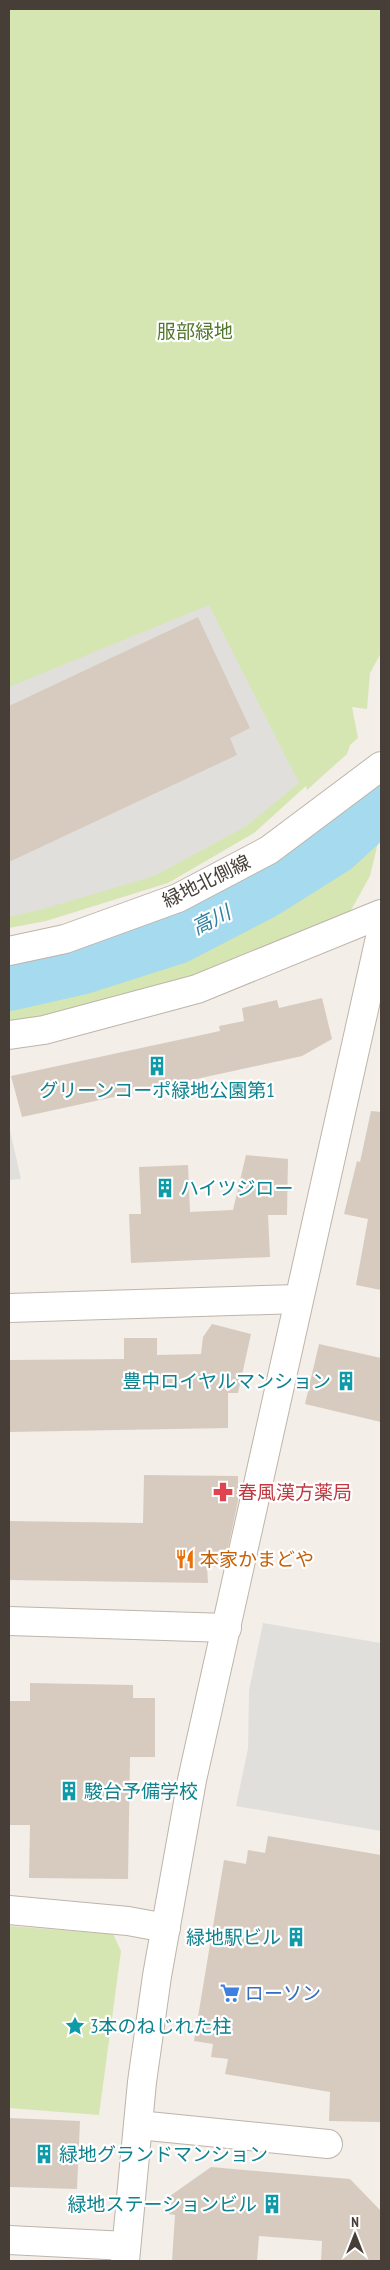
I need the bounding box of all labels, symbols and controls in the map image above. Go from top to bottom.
park label: 服部緑地 [157,319,233,343]
street label: 緑地北側線 [158,849,254,913]
water label: 高川 [187,898,237,941]
building icon: グリーンコーポ緑地公園第1 [146,1055,168,1077]
place label: グリーンコーポ緑地公園第1 [39,1078,275,1102]
place label: ハイツジロー [180,1176,294,1200]
building icon: ハイツジロー [154,1177,176,1199]
place label: 豊中ロイヤルマンション [123,1369,331,1393]
building icon: 豊中ロイヤルマンション [335,1370,357,1392]
place label: 春風漢方薬局 [238,1480,352,1504]
pharmacy icon: 春風漢方薬局 [212,1481,234,1503]
place label: 本家かまどや [200,1547,314,1571]
restaurant icon: 本家かまどや [174,1548,196,1570]
place label: 駿台予備学校 [84,1779,198,1803]
building icon: 駿台予備学校 [58,1780,80,1802]
place label: 緑地駅ビル [186,1925,281,1949]
building icon: 緑地駅ビル [285,1926,307,1948]
place label: ローソン [245,1981,321,2005]
supermarket icon: ローソン [219,1982,241,2004]
place label: 3本のねじれた柱 [90,2014,232,2038]
place icon: 3本のねじれた柱 [64,2015,86,2037]
place label: 緑地グランドマンション [59,2142,268,2166]
building icon: 緑地グランドマンション [33,2143,55,2165]
place label: 緑地ステーションビル [67,2192,257,2216]
building icon: 緑地ステーションビル [261,2193,283,2215]
north arrow [330,2210,380,2260]
text: N [351,2213,359,2231]

